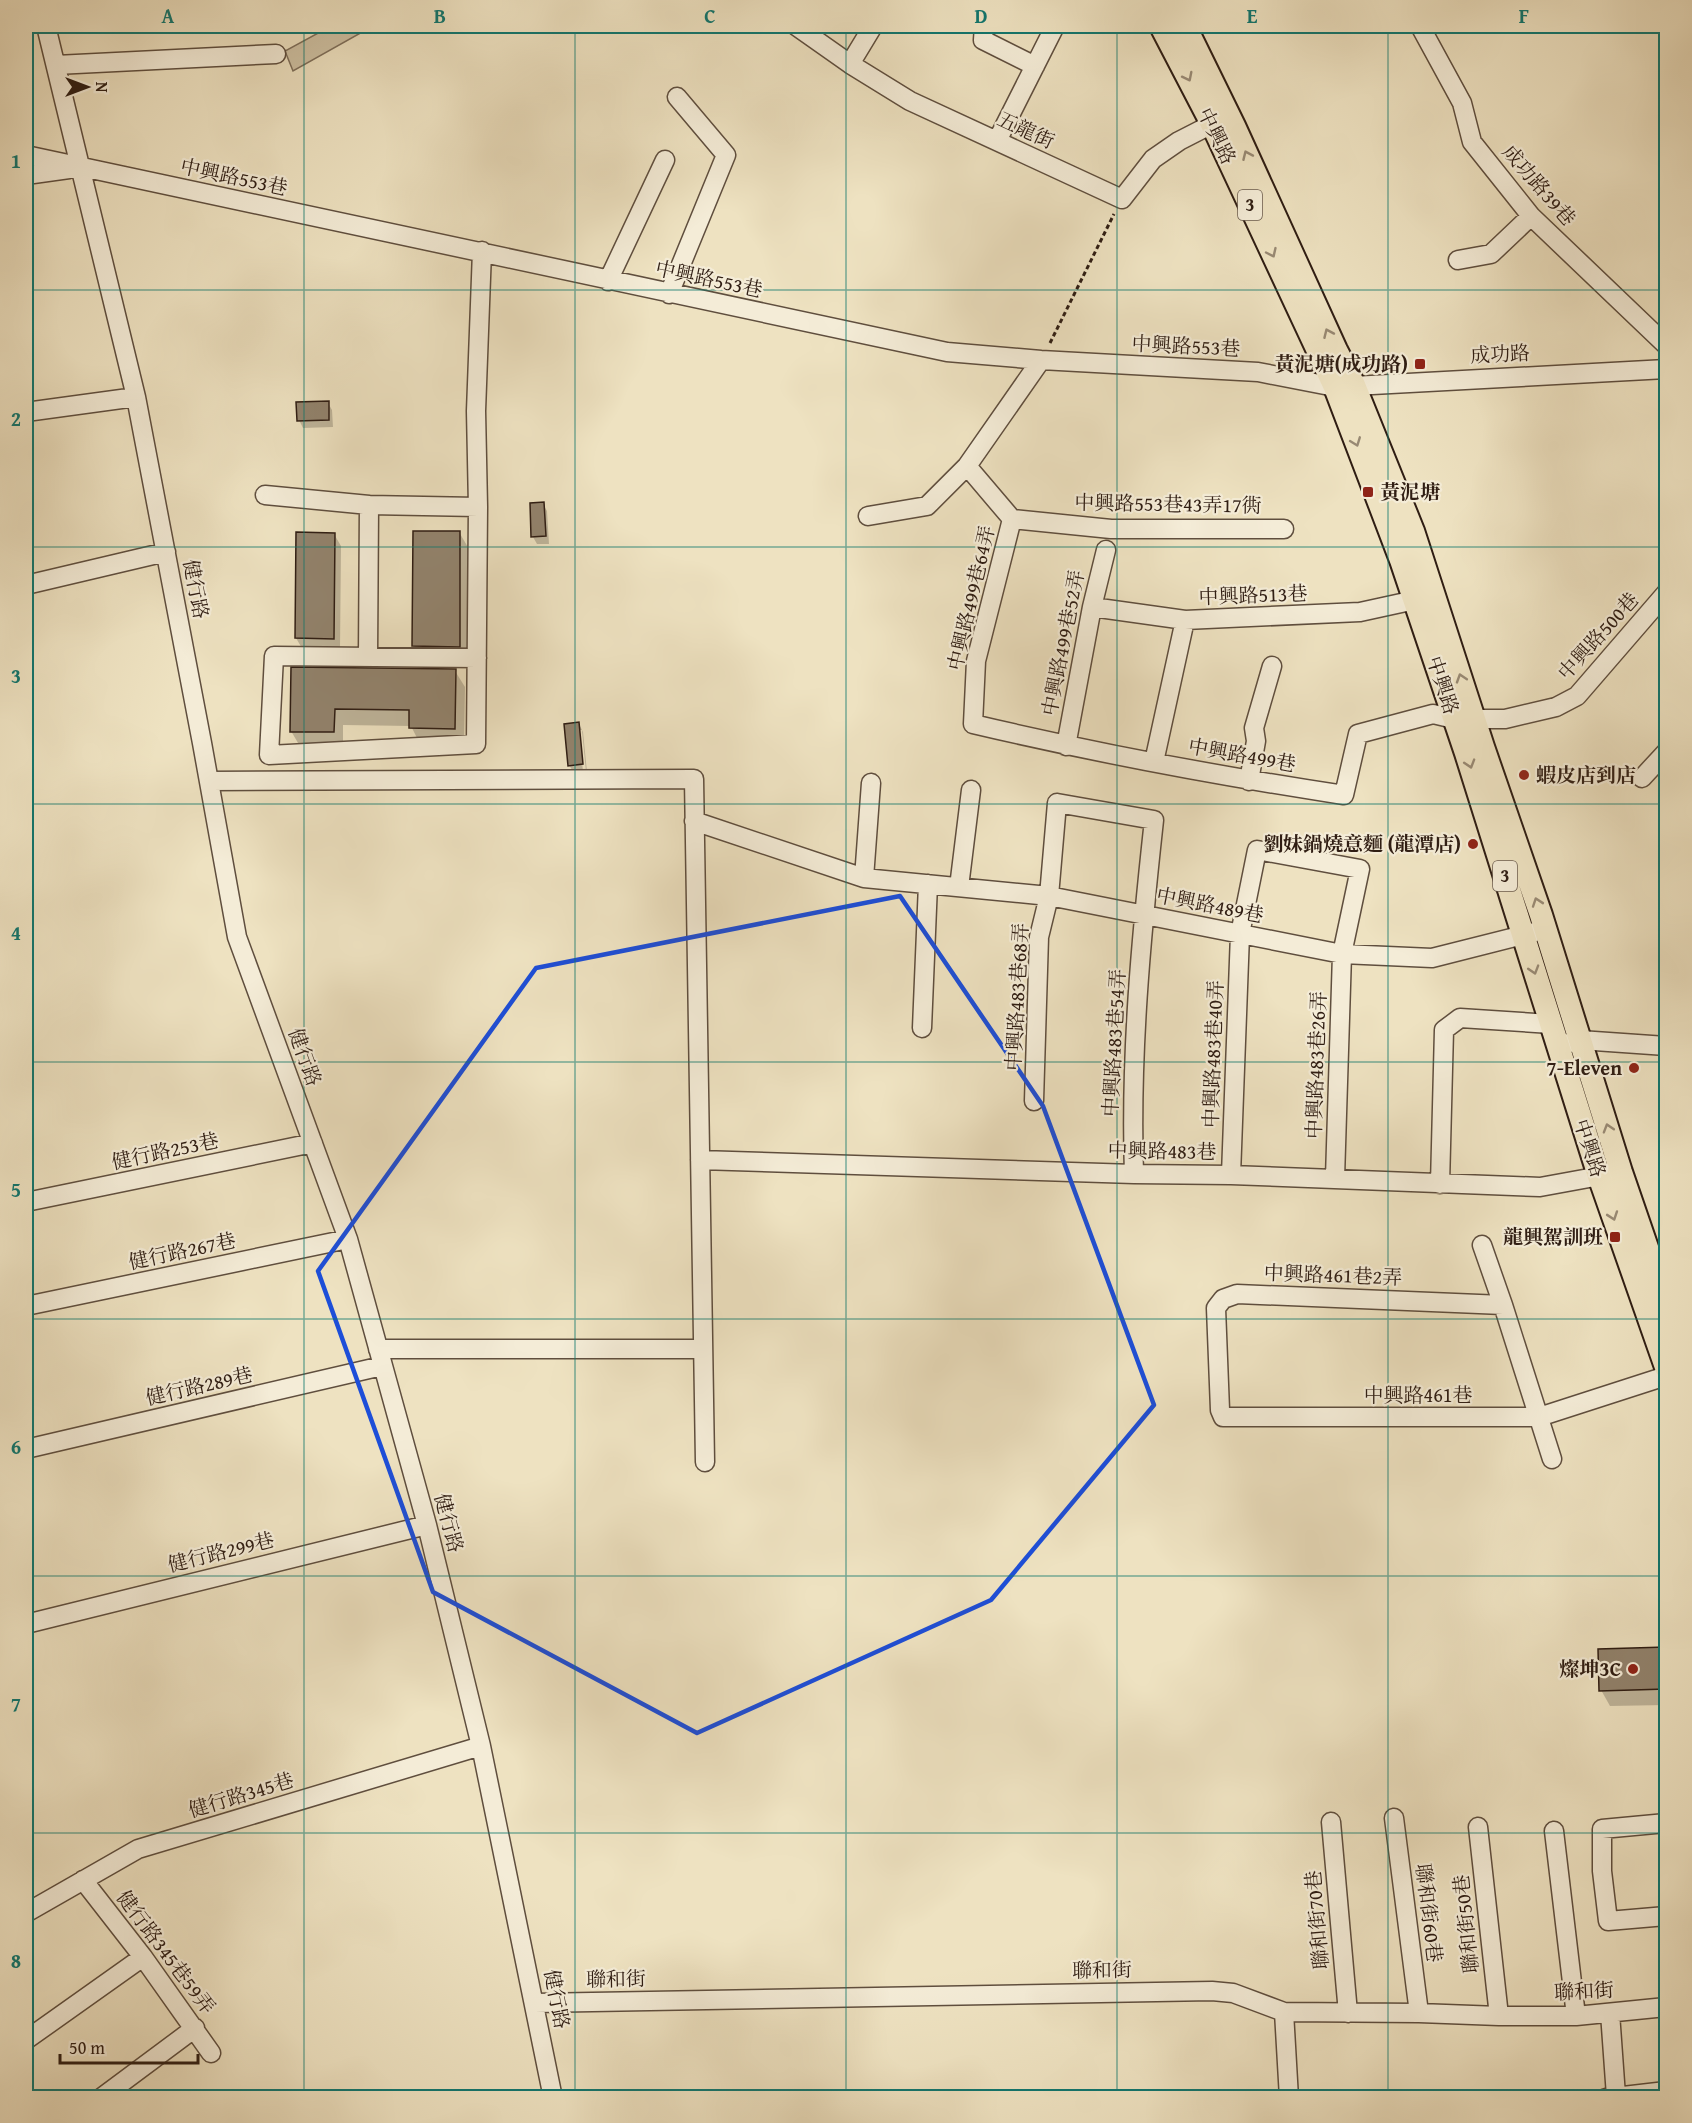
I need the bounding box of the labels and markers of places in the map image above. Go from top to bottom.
place label: 黃泥塘(成功路) [1275,349,1408,378]
marker: 黃泥塘(成功路) [1413,357,1427,371]
place label: 黃泥塘 [1380,477,1440,506]
marker: 黃泥塘 [1361,485,1375,499]
place label: 蝦皮店到店 [1536,760,1636,789]
marker: 蝦皮店到店 [1517,768,1531,782]
place label: 劉妹鍋燒意麵 (龍潭店) [1263,829,1461,858]
marker: 劉妹鍋燒意麵 (龍潭店) [1466,837,1480,851]
place label: 7-Eleven [1546,1053,1622,1082]
marker: 7-Eleven [1627,1061,1641,1075]
place label: 龍興駕訓班 [1503,1222,1603,1251]
marker: 龍興駕訓班 [1608,1230,1622,1244]
place label: 燦坤3C [1559,1654,1621,1683]
marker: 燦坤3C [1626,1662,1640,1676]

